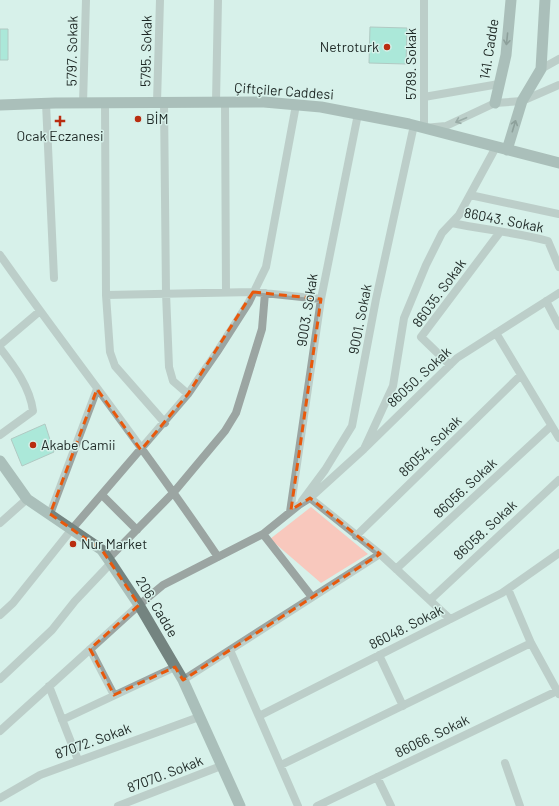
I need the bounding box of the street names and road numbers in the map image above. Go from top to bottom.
street label: 5795. Sokak [136,15,155,87]
street label: 5797. Sokak [62,16,81,86]
street label: 141. Cadde [475,17,502,80]
street label: 5789. Sokak [402,28,419,100]
street label: Çiftçiler Caddesi [234,79,334,102]
street label: 86043. Sokak [463,203,545,236]
street label: 86035. Sokak [408,255,469,330]
street label: 9003. Sokak [292,272,321,348]
street label: 9001. Sokak [344,282,375,355]
street label: 86050. Sokak [383,343,454,410]
street label: 86054. Sokak [395,411,465,480]
street label: 86056. Sokak [429,454,500,521]
street label: 86058. Sokak [449,496,520,563]
street label: 206. Cadde [133,573,182,640]
street label: 86048. Sokak [366,601,446,653]
street label: 86066. Sokak [392,710,472,761]
street label: 87072. Sokak [53,719,133,762]
street label: 87070. Sokak [124,751,205,796]

